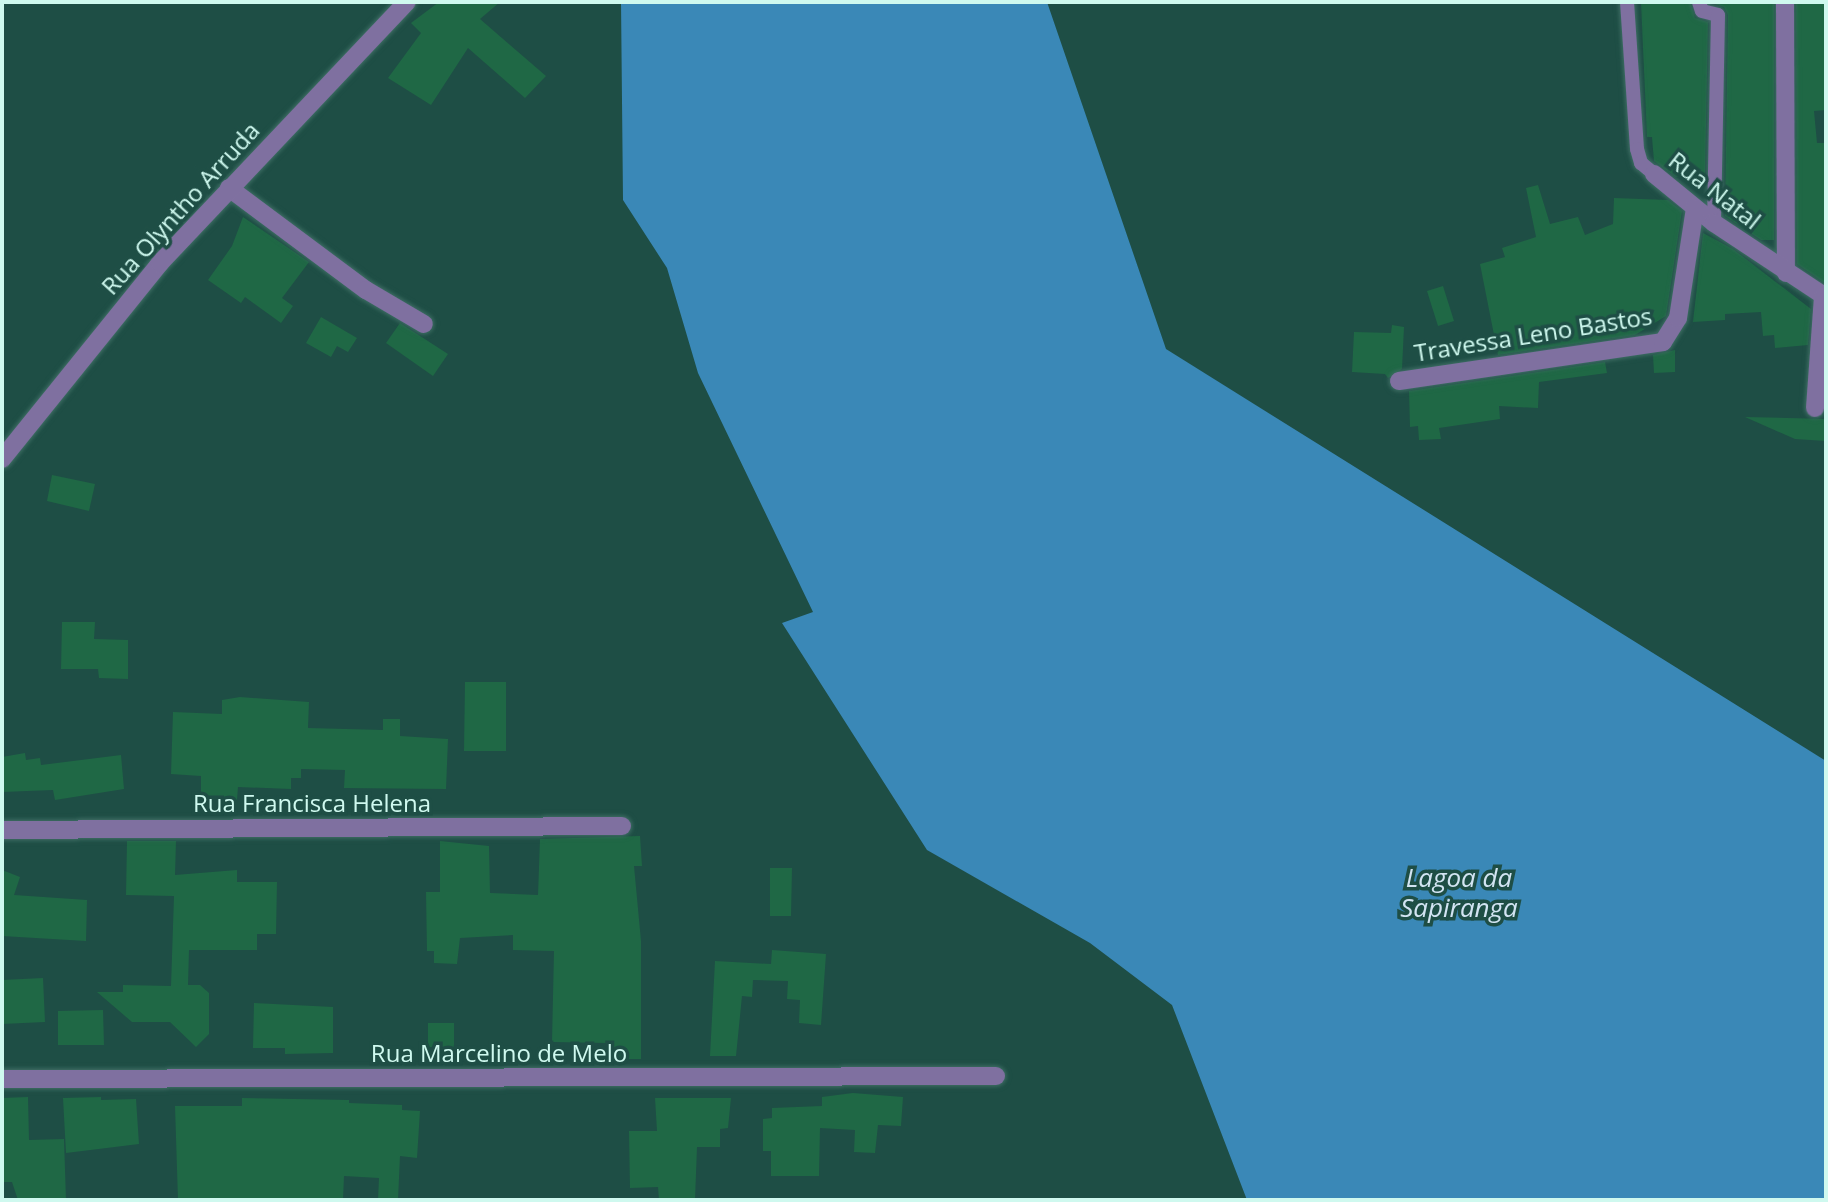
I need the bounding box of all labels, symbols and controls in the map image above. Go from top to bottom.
street label: Rua Olyntho Arruda [95,116,265,300]
street label: Rua Natal [1663,145,1767,235]
street label: Travessa Leno Bastos [1412,301,1654,367]
street label: Rua Francisca Helena [193,789,431,817]
water label: Lagoa da Sapiranga [1400,862,1518,924]
street label: Rua Marcelino de Melo [371,1039,627,1067]

